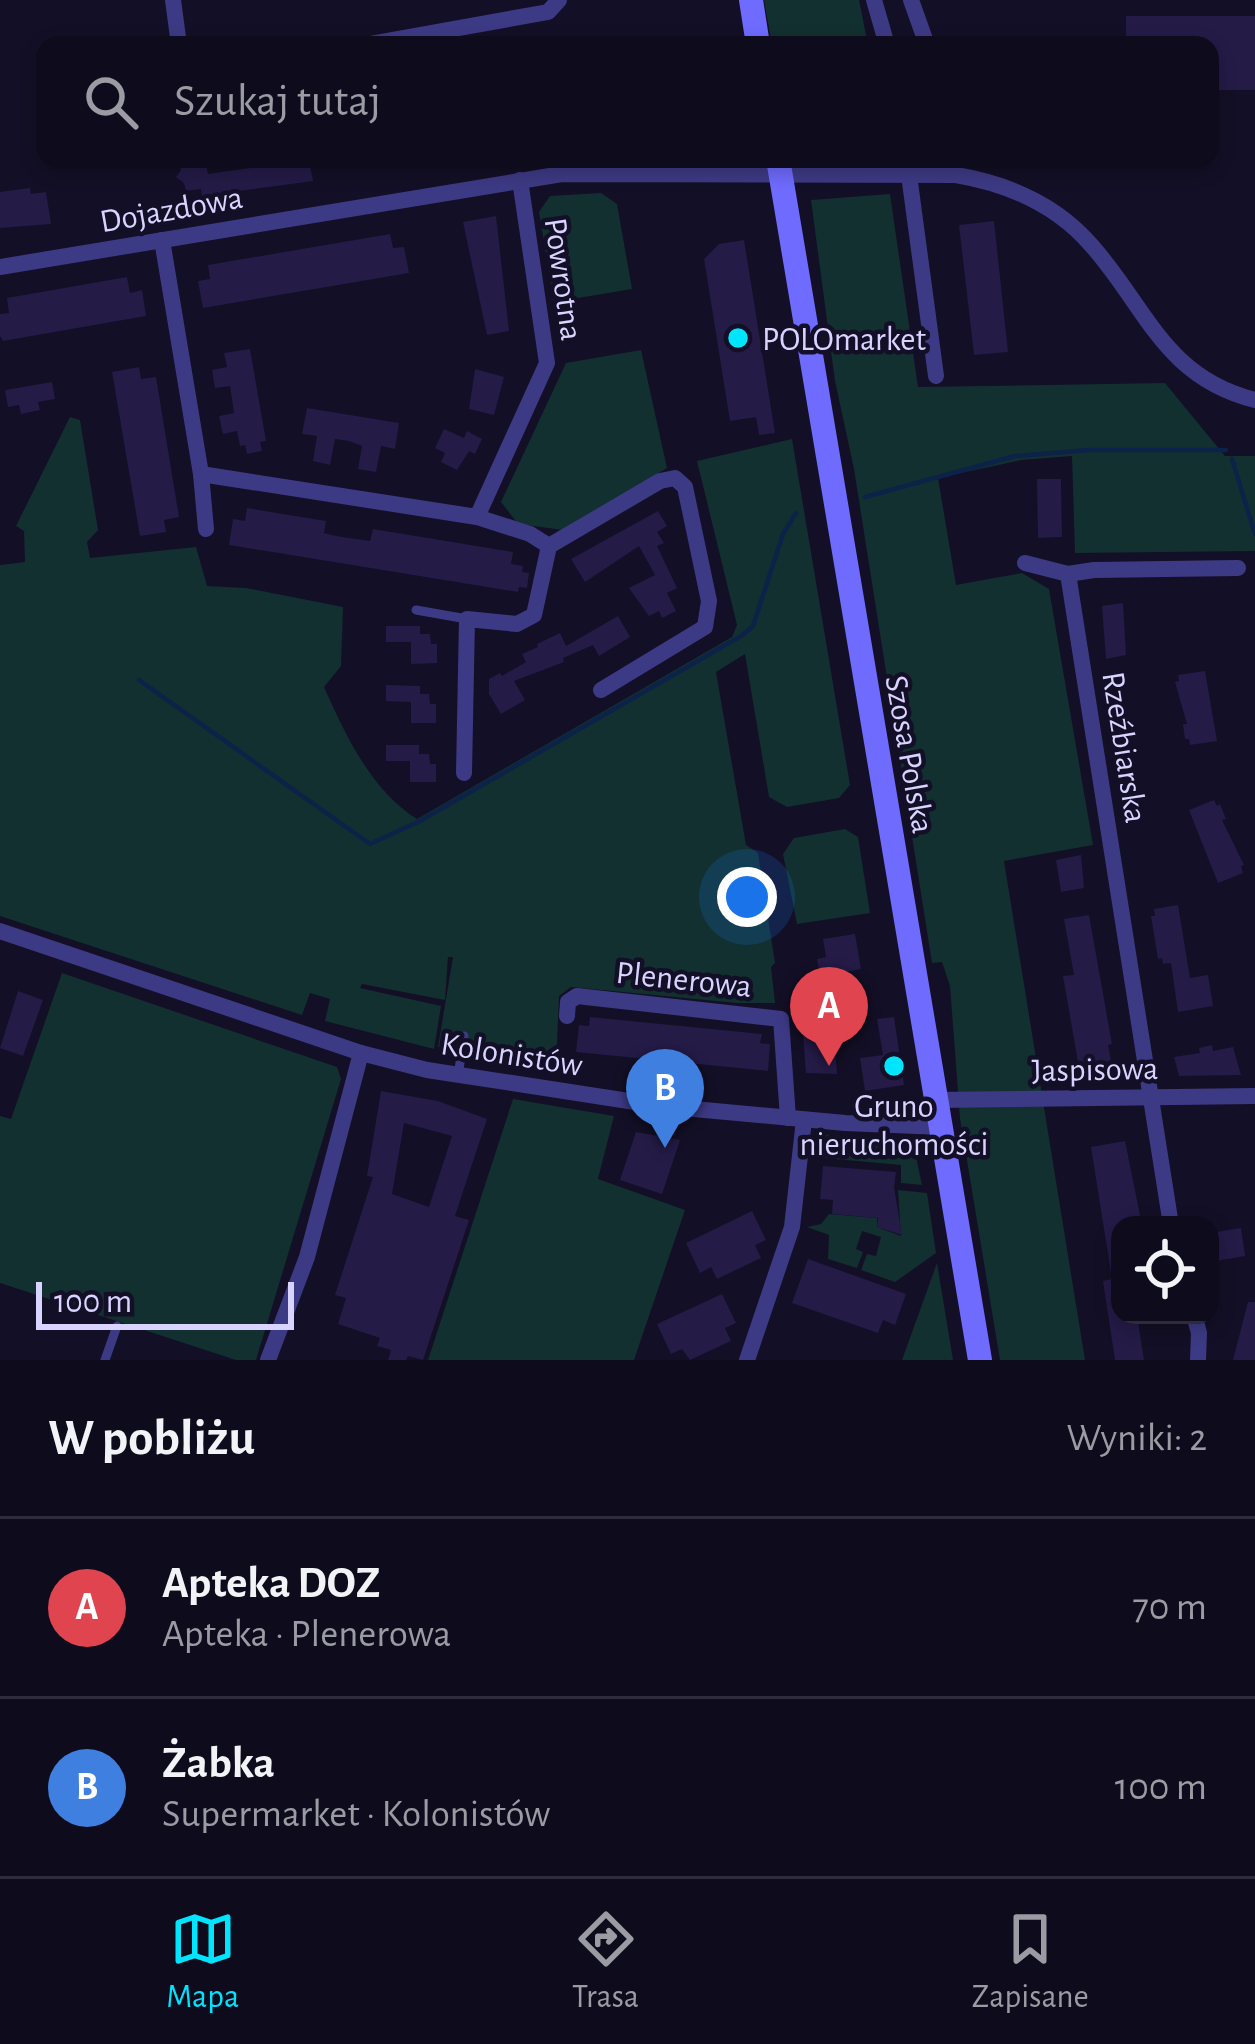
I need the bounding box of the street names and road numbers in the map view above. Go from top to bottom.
street label: Dojazdowa [97,182,245,239]
street label: Powrotna [538,216,587,343]
street label: Rzeźbiarska [1095,669,1152,825]
street label: Szosa Polska [878,673,939,836]
street label: Plenerowa [614,957,753,1004]
street label: Kolonistów [439,1028,585,1083]
street label: Jaspisowa [1031,1053,1159,1088]

